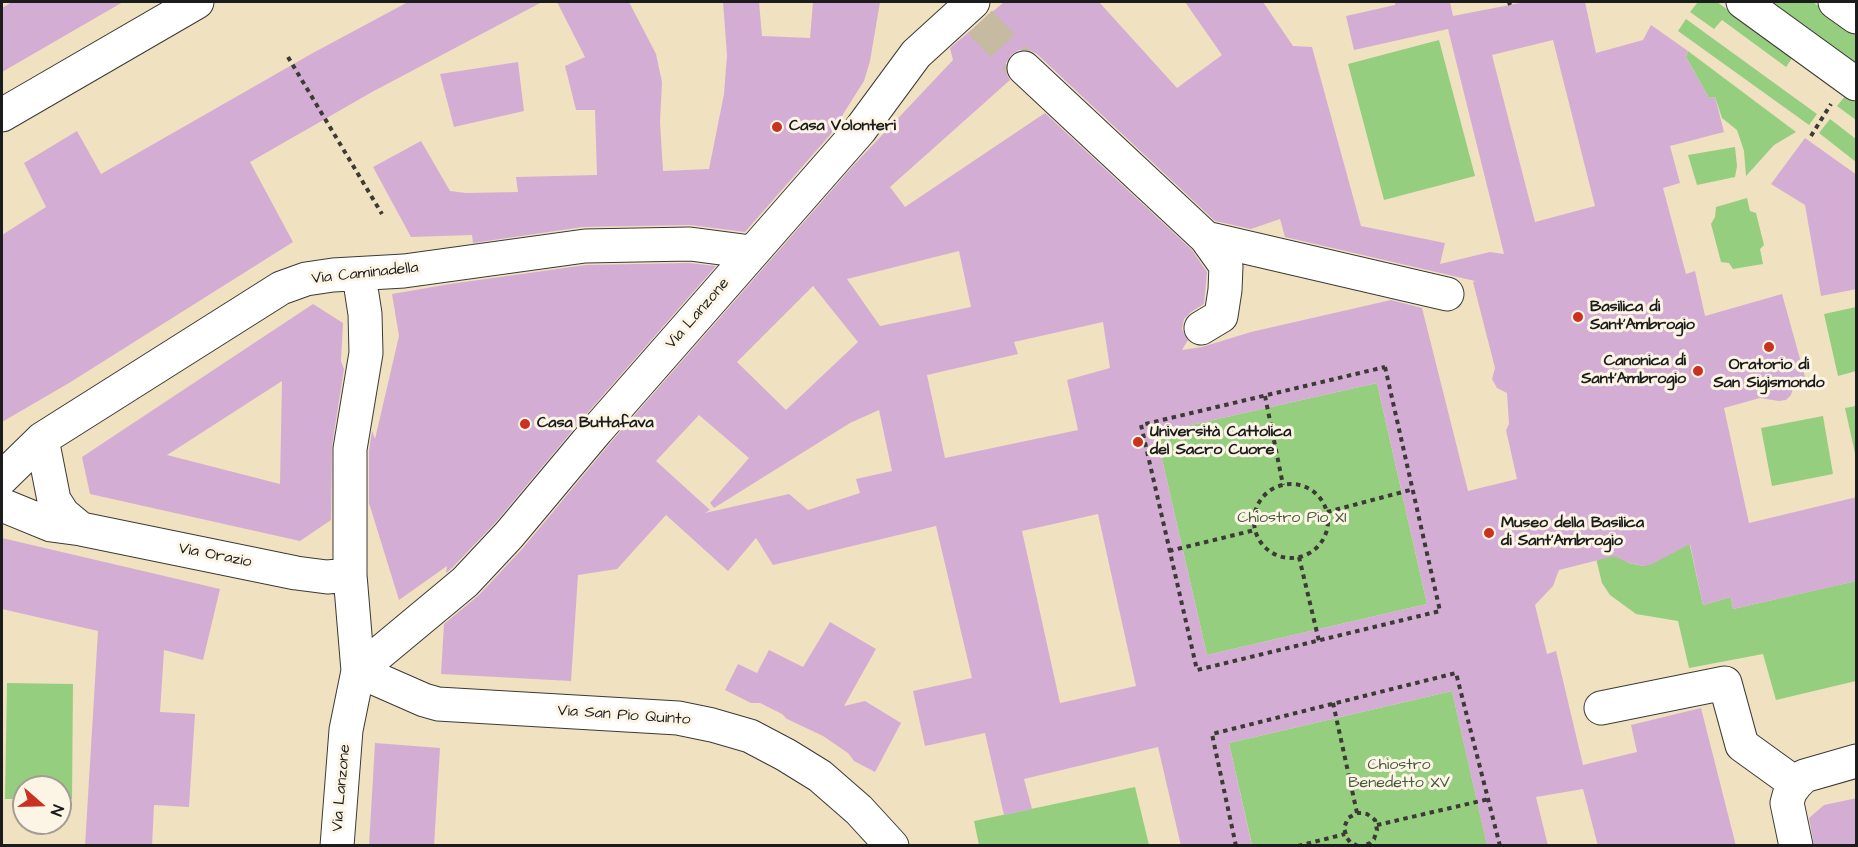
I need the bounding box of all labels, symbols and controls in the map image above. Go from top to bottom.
place label: Casa Volonteri [789,117,896,137]
marker: Casa Volonteri [770,120,784,134]
street label: Via Caminadella [311,259,419,289]
street label: Via Lanzone [662,275,734,353]
place label: Basilica di Sant'Ambrogio [1590,298,1695,336]
marker: Basilica di Sant'Ambrogio [1571,310,1585,324]
marker: Oratorio di San Sigismondo [1762,340,1776,354]
place label: Canonica di Sant'Ambrogio [1581,352,1686,390]
place label: Oratorio di San Sigismondo [1714,356,1824,394]
marker: Canonica di Sant'Ambrogio [1691,364,1705,378]
place label: Casa Buttafava [537,414,654,434]
marker: Casa Buttafava [518,417,532,431]
place label: Università Cattolica del Sacro Cuore [1150,423,1291,461]
marker: Università Cattolica del Sacro Cuore [1131,435,1145,449]
park label: Chiostro Pio XI [1237,509,1347,529]
place label: Museo della Basilica di Sant'Ambrogio [1501,514,1644,552]
marker: Museo della Basilica di Sant'Ambrogio [1482,526,1496,540]
street label: Via Orazio [177,540,253,572]
street label: Via San Pio Quinto [557,702,691,730]
street label: Via Lanzone [329,743,355,833]
park label: Chiostro Benedetto XV [1348,756,1450,794]
north arrow [12,775,72,835]
text: N [45,802,69,819]

